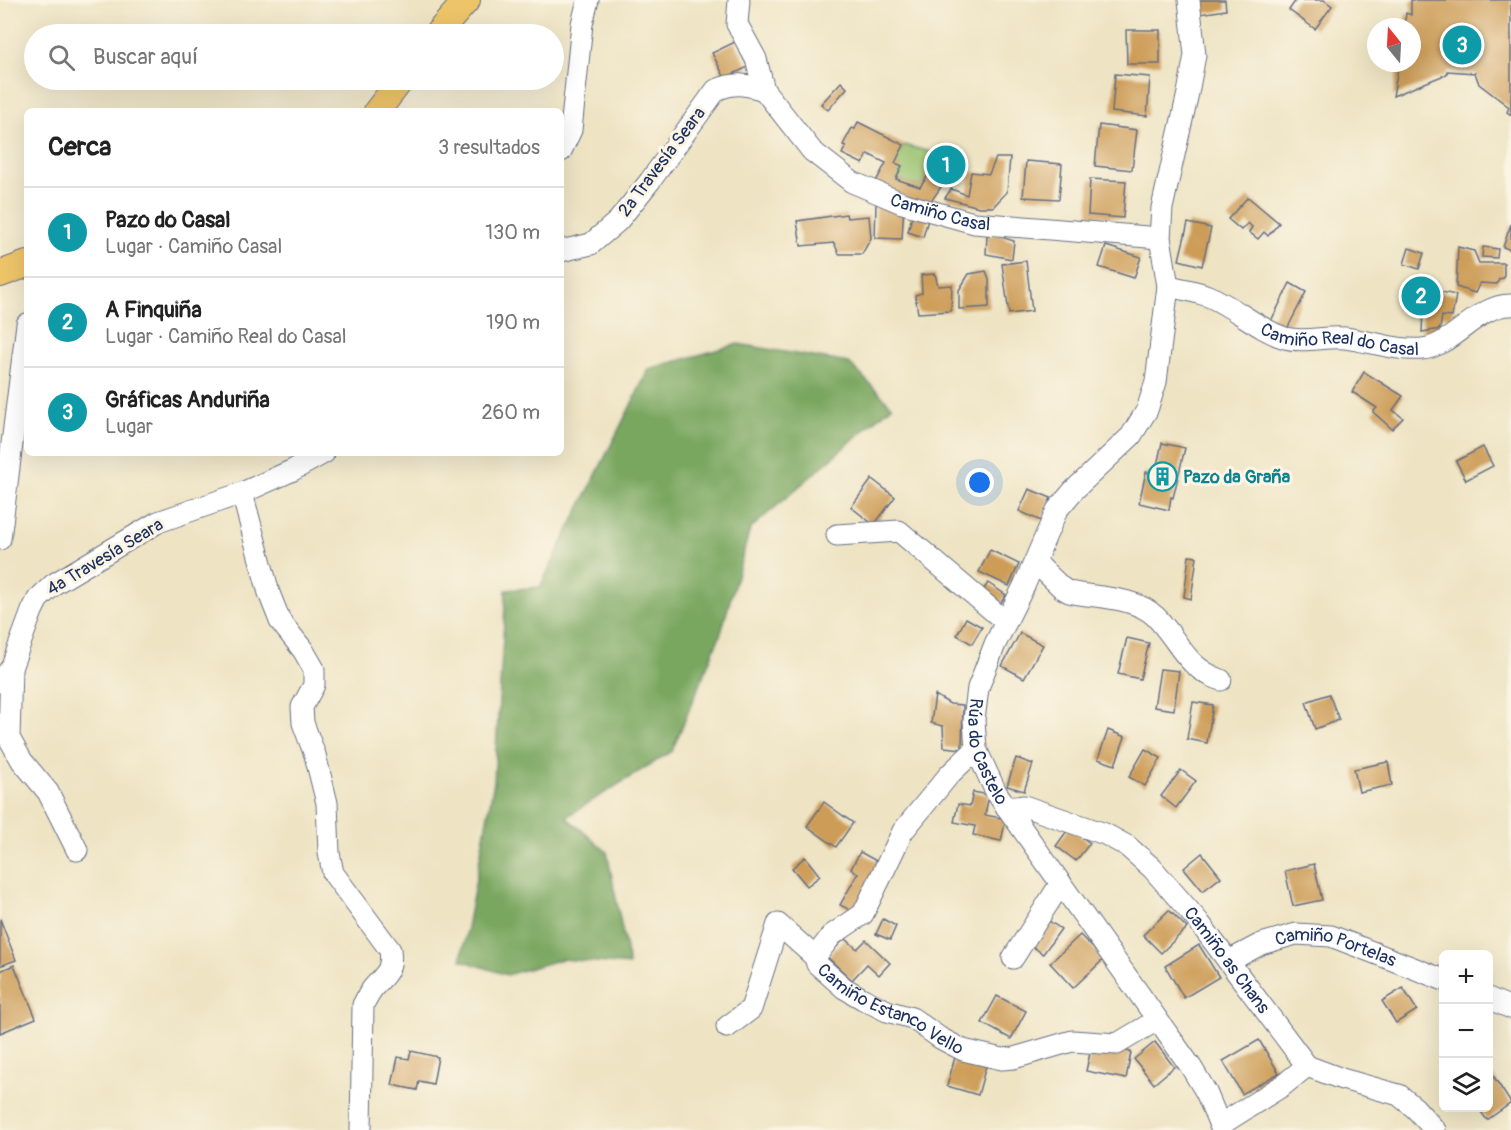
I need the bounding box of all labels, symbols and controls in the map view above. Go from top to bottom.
north arrow [1367,18,1421,72]
pin: 3 [1442,22,1482,68]
search box [24,24,564,90]
icon: search [45,41,78,74]
text: Buscar aquí [93,43,198,71]
street label: 2ª Travesía Seara [613,103,711,221]
text: Cerca [48,131,111,163]
text: 3 resultados [438,135,540,160]
pin: 1 [926,142,966,188]
street label: Camiño Casal [887,188,991,236]
text: Pazo do Casal [105,206,231,234]
text: 1 [64,220,71,245]
text: 130 m [485,220,540,245]
text: Lugar · Camiño Casal [105,234,282,259]
pin: 2 [1402,274,1440,318]
text: A Finquiña [105,296,202,324]
text: 2 [62,310,73,335]
text: 190 m [486,310,540,335]
street label: Camiño Real do Casal [1256,317,1419,361]
text: Lugar · Camiño Real do Casal [105,324,347,349]
text: Gráficas Anduriña [105,386,270,414]
text: 3 [62,400,73,425]
text: 260 m [481,400,540,425]
text: Lugar [105,414,153,439]
building icon: Pazo da Graña [1146,461,1178,493]
place label: Pazo da Graña [1183,466,1291,489]
your location [965,468,994,497]
street label: 4ª Travesía Seara [43,513,167,601]
street label: Rúa do Castelo [962,697,1013,810]
street label: Camiño as Chans [1179,902,1275,1018]
street label: Camiño Portelas [1272,922,1400,972]
map controls [1439,950,1493,1112]
button: + [1439,950,1493,1004]
street label: Camiño Estanco Vello [813,958,968,1060]
button: − [1439,1004,1493,1058]
button: layers [1439,1058,1493,1112]

